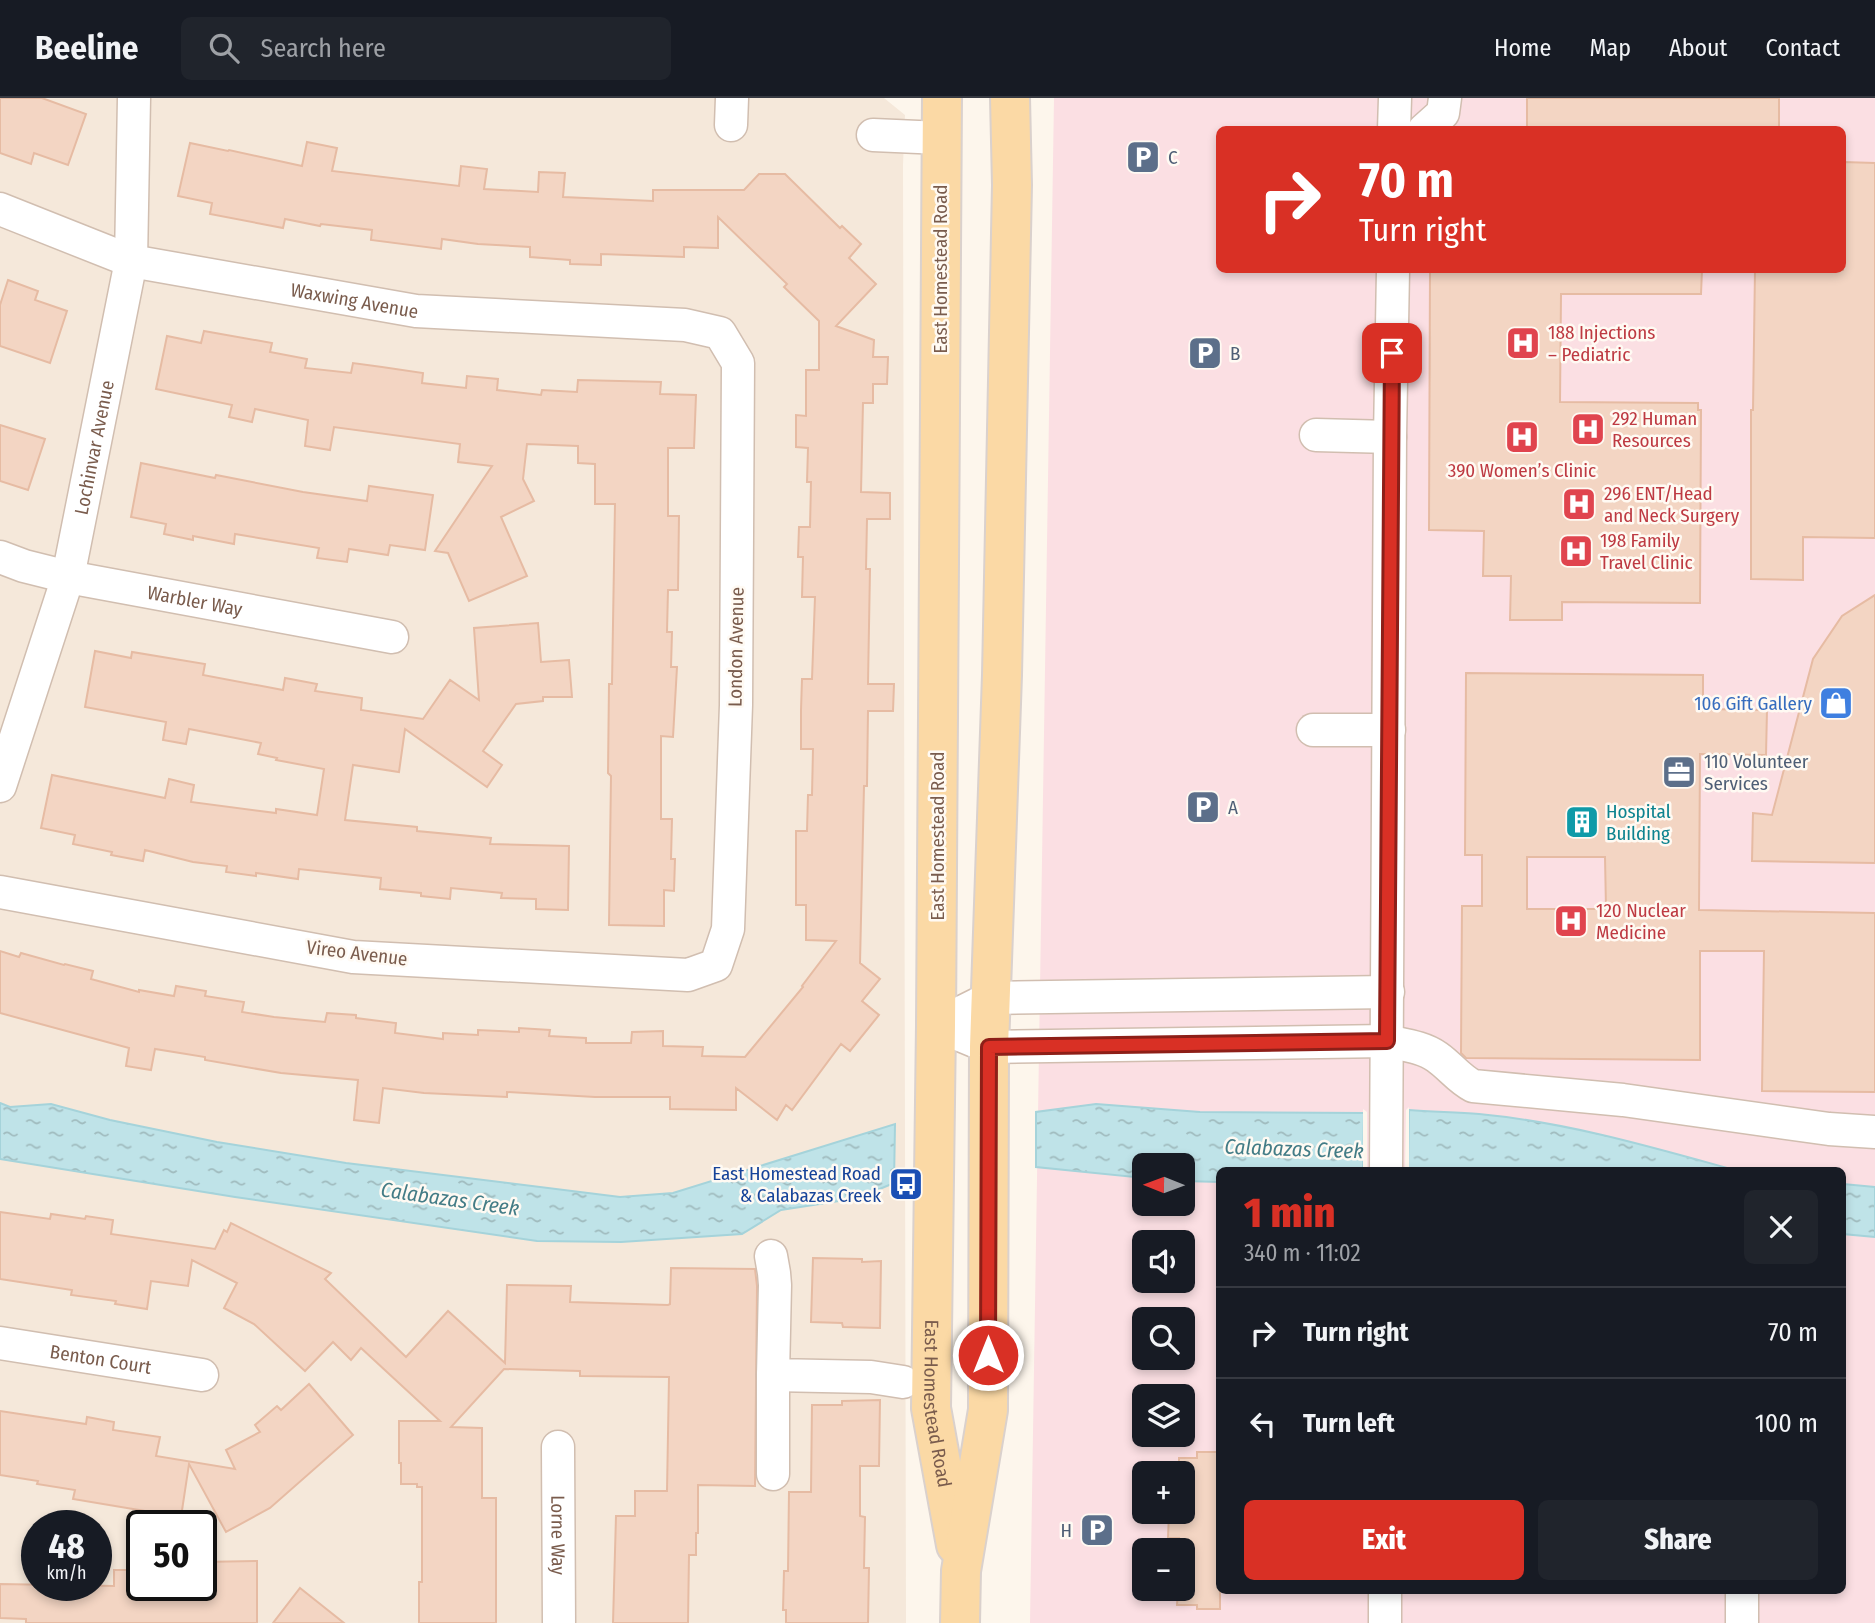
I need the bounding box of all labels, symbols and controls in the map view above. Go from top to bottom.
search box [181,17,671,80]
text: Beeline [35,28,139,68]
icon: search [205,29,243,67]
text: Search here [261,33,386,64]
text: Home [1494,34,1551,62]
text: Map [1589,34,1631,62]
text: About [1669,34,1727,62]
text: Contact [1765,34,1840,62]
parking icon: C [1124,138,1162,176]
place label: C [1168,146,1178,169]
text: 70 m [1359,151,1454,210]
icon: right [1244,154,1335,245]
street label: East Homestead Road [929,185,952,353]
text: Turn right [1359,211,1486,249]
street label: Waxwing Avenue [289,278,420,323]
place label: 188 Injections – Pediatric [1548,321,1655,366]
pin [1362,323,1422,383]
hospital icon: 188 Injections – Pediatric [1504,324,1542,362]
parking icon: B [1186,334,1224,372]
icon: arrive [1373,334,1411,372]
place label: B [1230,342,1240,365]
street label: Lochinvar Avenue [69,378,118,517]
place label: 292 Human Resources [1612,407,1697,452]
hospital icon: 292 Human Resources [1569,410,1607,448]
hospital icon: 390 Women’s Clinic [1503,418,1541,456]
place label: 390 Women’s Clinic [1448,459,1596,482]
place label: 296 ENT/Head and Neck Surgery [1604,482,1740,527]
hospital icon: 296 ENT/Head and Neck Surgery [1560,485,1598,523]
place label: 198 Family Travel Clinic [1600,529,1693,574]
hospital icon: 198 Family Travel Clinic [1557,532,1595,570]
street label: Warbler Way [145,580,245,621]
street label: London Avenue [723,587,749,707]
shop icon: 106 Gift Gallery [1817,684,1855,722]
place label: 106 Gift Gallery [1694,692,1813,715]
place label: 110 Volunteer Services [1704,750,1809,795]
street label: East Homestead Road [926,752,949,920]
office icon: 110 Volunteer Services [1660,753,1698,791]
parking icon: A [1184,788,1222,826]
place label: A [1228,796,1238,819]
place label: Hospital Building [1606,800,1671,845]
building icon: Hospital Building [1563,803,1601,841]
place label: 120 Nuclear Medicine [1596,899,1686,944]
hospital icon: 120 Nuclear Medicine [1552,902,1590,940]
street label: Vireo Avenue [305,935,409,971]
water label: Calabazas Creek [1224,1134,1364,1164]
north arrow [1132,1153,1195,1216]
map controls [1132,1153,1195,1601]
place label: East Homestead Road & Calabazas Creek [712,1162,881,1207]
bus stop icon: East Homestead Road & Calabazas Creek [887,1165,925,1203]
water label: Calabazas Creek [379,1176,521,1222]
text: 1 min [1244,1188,1335,1238]
button: close [1744,1190,1818,1264]
button: sound [1132,1230,1195,1293]
text: 340 m · 11:02 [1244,1239,1361,1267]
button: search [1132,1307,1195,1370]
icon: right [1244,1314,1282,1352]
text: Turn right [1303,1317,1409,1348]
text: 70 m [1768,1317,1818,1348]
position arrow [951,1318,1025,1392]
street label: East Homestead Road [919,1319,957,1489]
street label: Benton Court [48,1340,154,1378]
button: layers [1132,1384,1195,1447]
icon: left [1244,1405,1282,1443]
text: Turn left [1303,1408,1395,1439]
text: 100 m [1755,1408,1818,1439]
button: + [1132,1461,1195,1524]
street label: Lorne Way [547,1495,570,1575]
button: Exit [1244,1500,1524,1580]
button: Share [1538,1500,1818,1580]
speed limit sign: 50 [126,1510,217,1601]
parking icon: H [1078,1511,1116,1549]
place label: H [1060,1519,1072,1542]
text: 48 [48,1525,85,1567]
button: − [1132,1538,1195,1601]
text: km/h [46,1562,87,1584]

